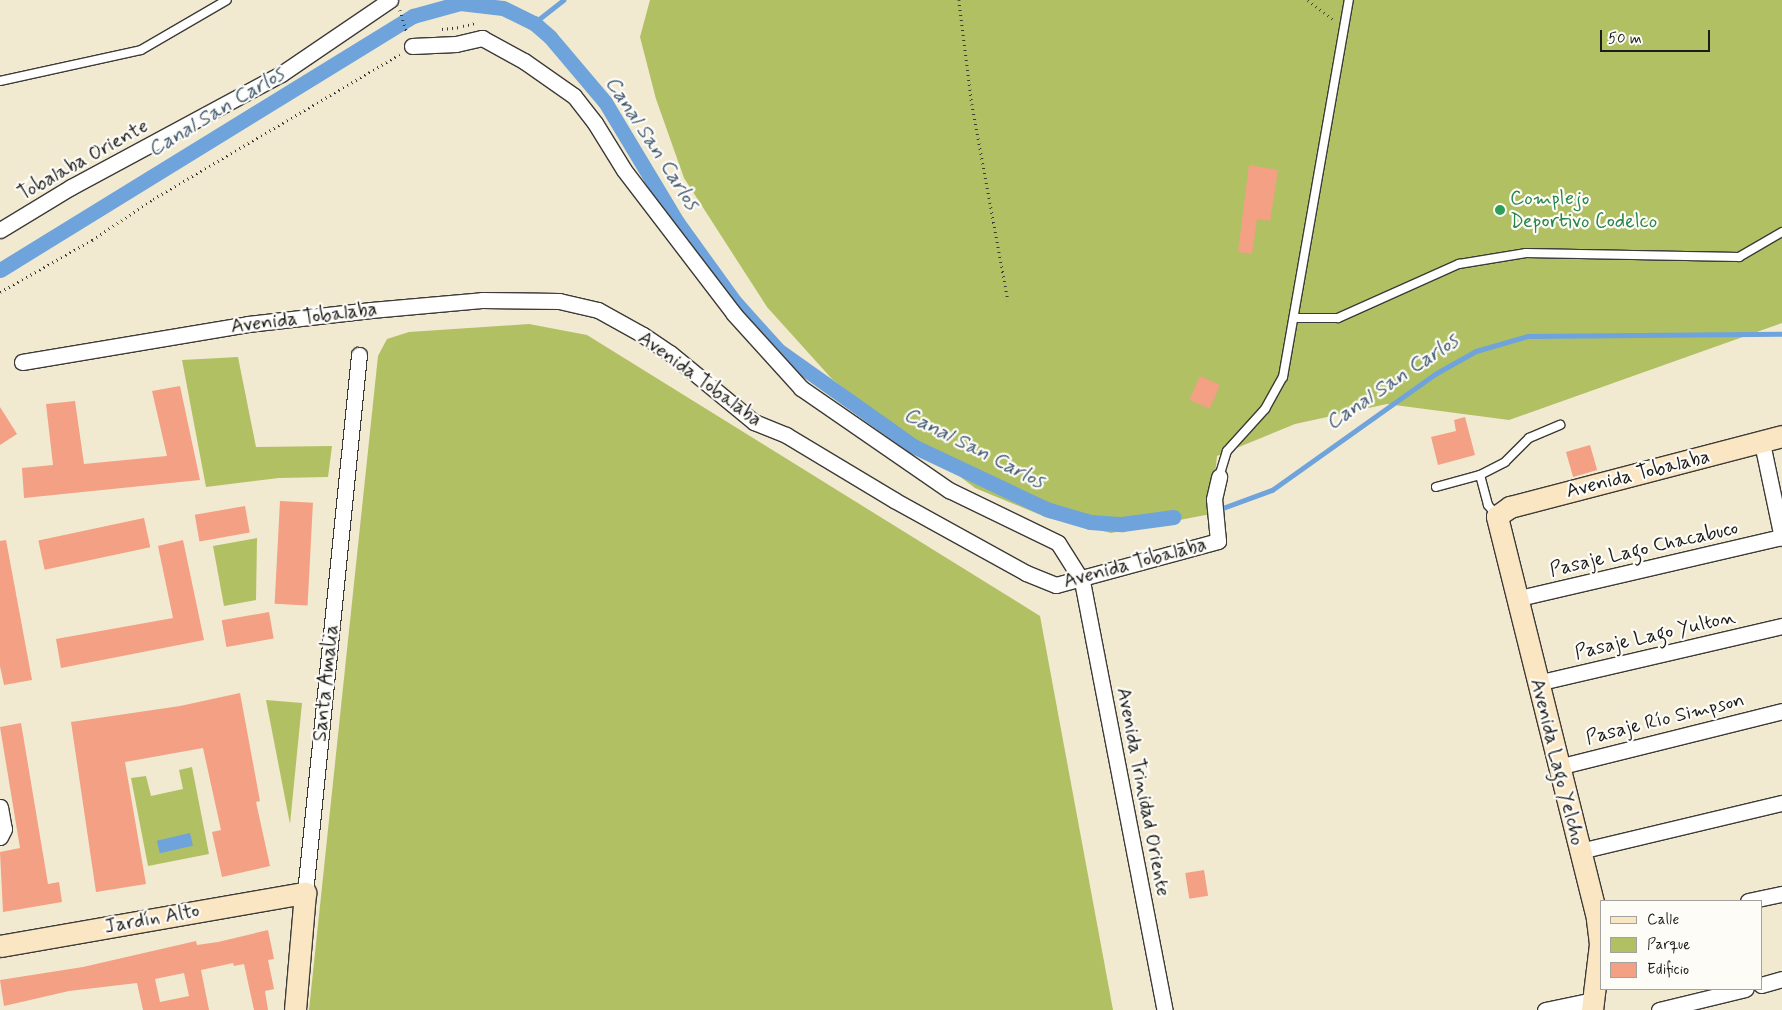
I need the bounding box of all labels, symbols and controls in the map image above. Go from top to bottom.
scale bar [1602,20,1712,52]
text: 50 m [1608,29,1642,49]
water label: Canal San Carlos [144,62,288,162]
water label: Canal San Carlos [600,72,704,214]
street label: Tobalaba Oriente [13,114,153,206]
place label: Complejo Deportivo Codelco [1510,186,1656,233]
marker: Complejo Deportivo Codelco [1494,204,1506,216]
street label: Avenida Tobalaba [229,297,379,339]
street label: Avenida Tobalaba [633,326,767,432]
water label: Canal San Carlos [1321,329,1463,435]
water label: Canal San Carlos [900,402,1048,494]
street label: Avenida Tobalaba [1563,444,1713,504]
street label: Pasaje Lago Chacabuco [1545,515,1743,583]
street label: Avenida Tobalaba [1060,532,1210,594]
street label: Pasaje Lago Yulton [1575,605,1735,665]
street label: Santa Amalia [308,623,344,743]
street label: Avenida Lago Yelcho [1524,675,1590,849]
street label: Avenida Trinidad Oriente [1111,683,1175,901]
street label: Pasaje Río Simpson [1583,688,1747,750]
street label: Jardín Alto [104,899,200,939]
legend [1600,900,1762,990]
text: Calle [1647,910,1679,930]
text: Parque [1647,935,1690,955]
text: Edificio [1647,960,1689,980]

